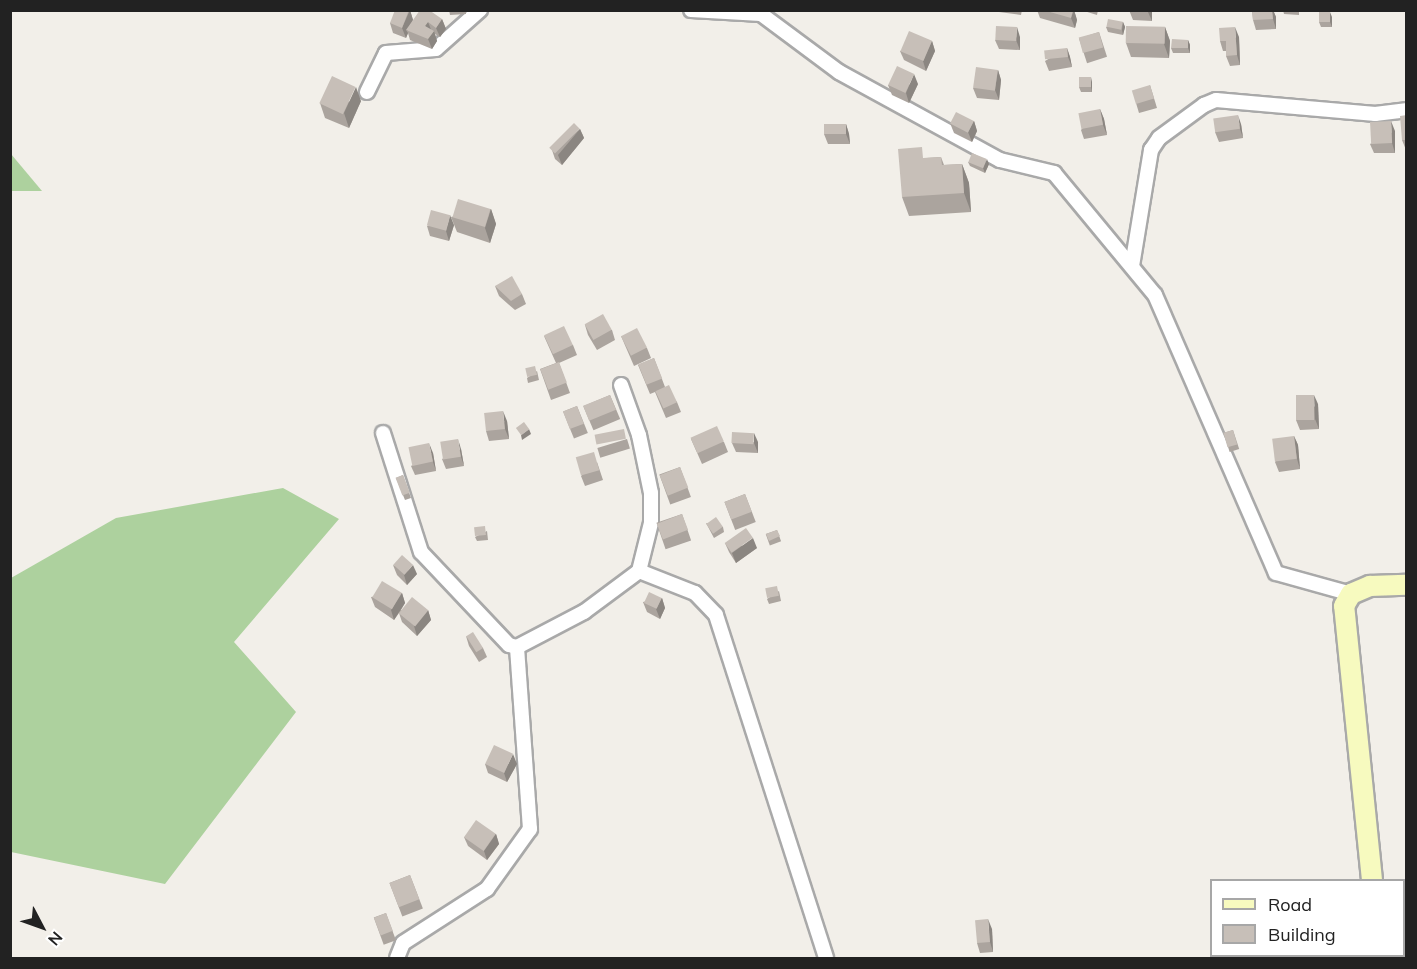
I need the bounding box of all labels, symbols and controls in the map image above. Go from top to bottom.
legend [1210,879,1405,957]
text: Road [1268,893,1312,916]
north arrow [12,897,72,957]
text: Building [1268,923,1336,946]
text: N [44,928,67,950]

